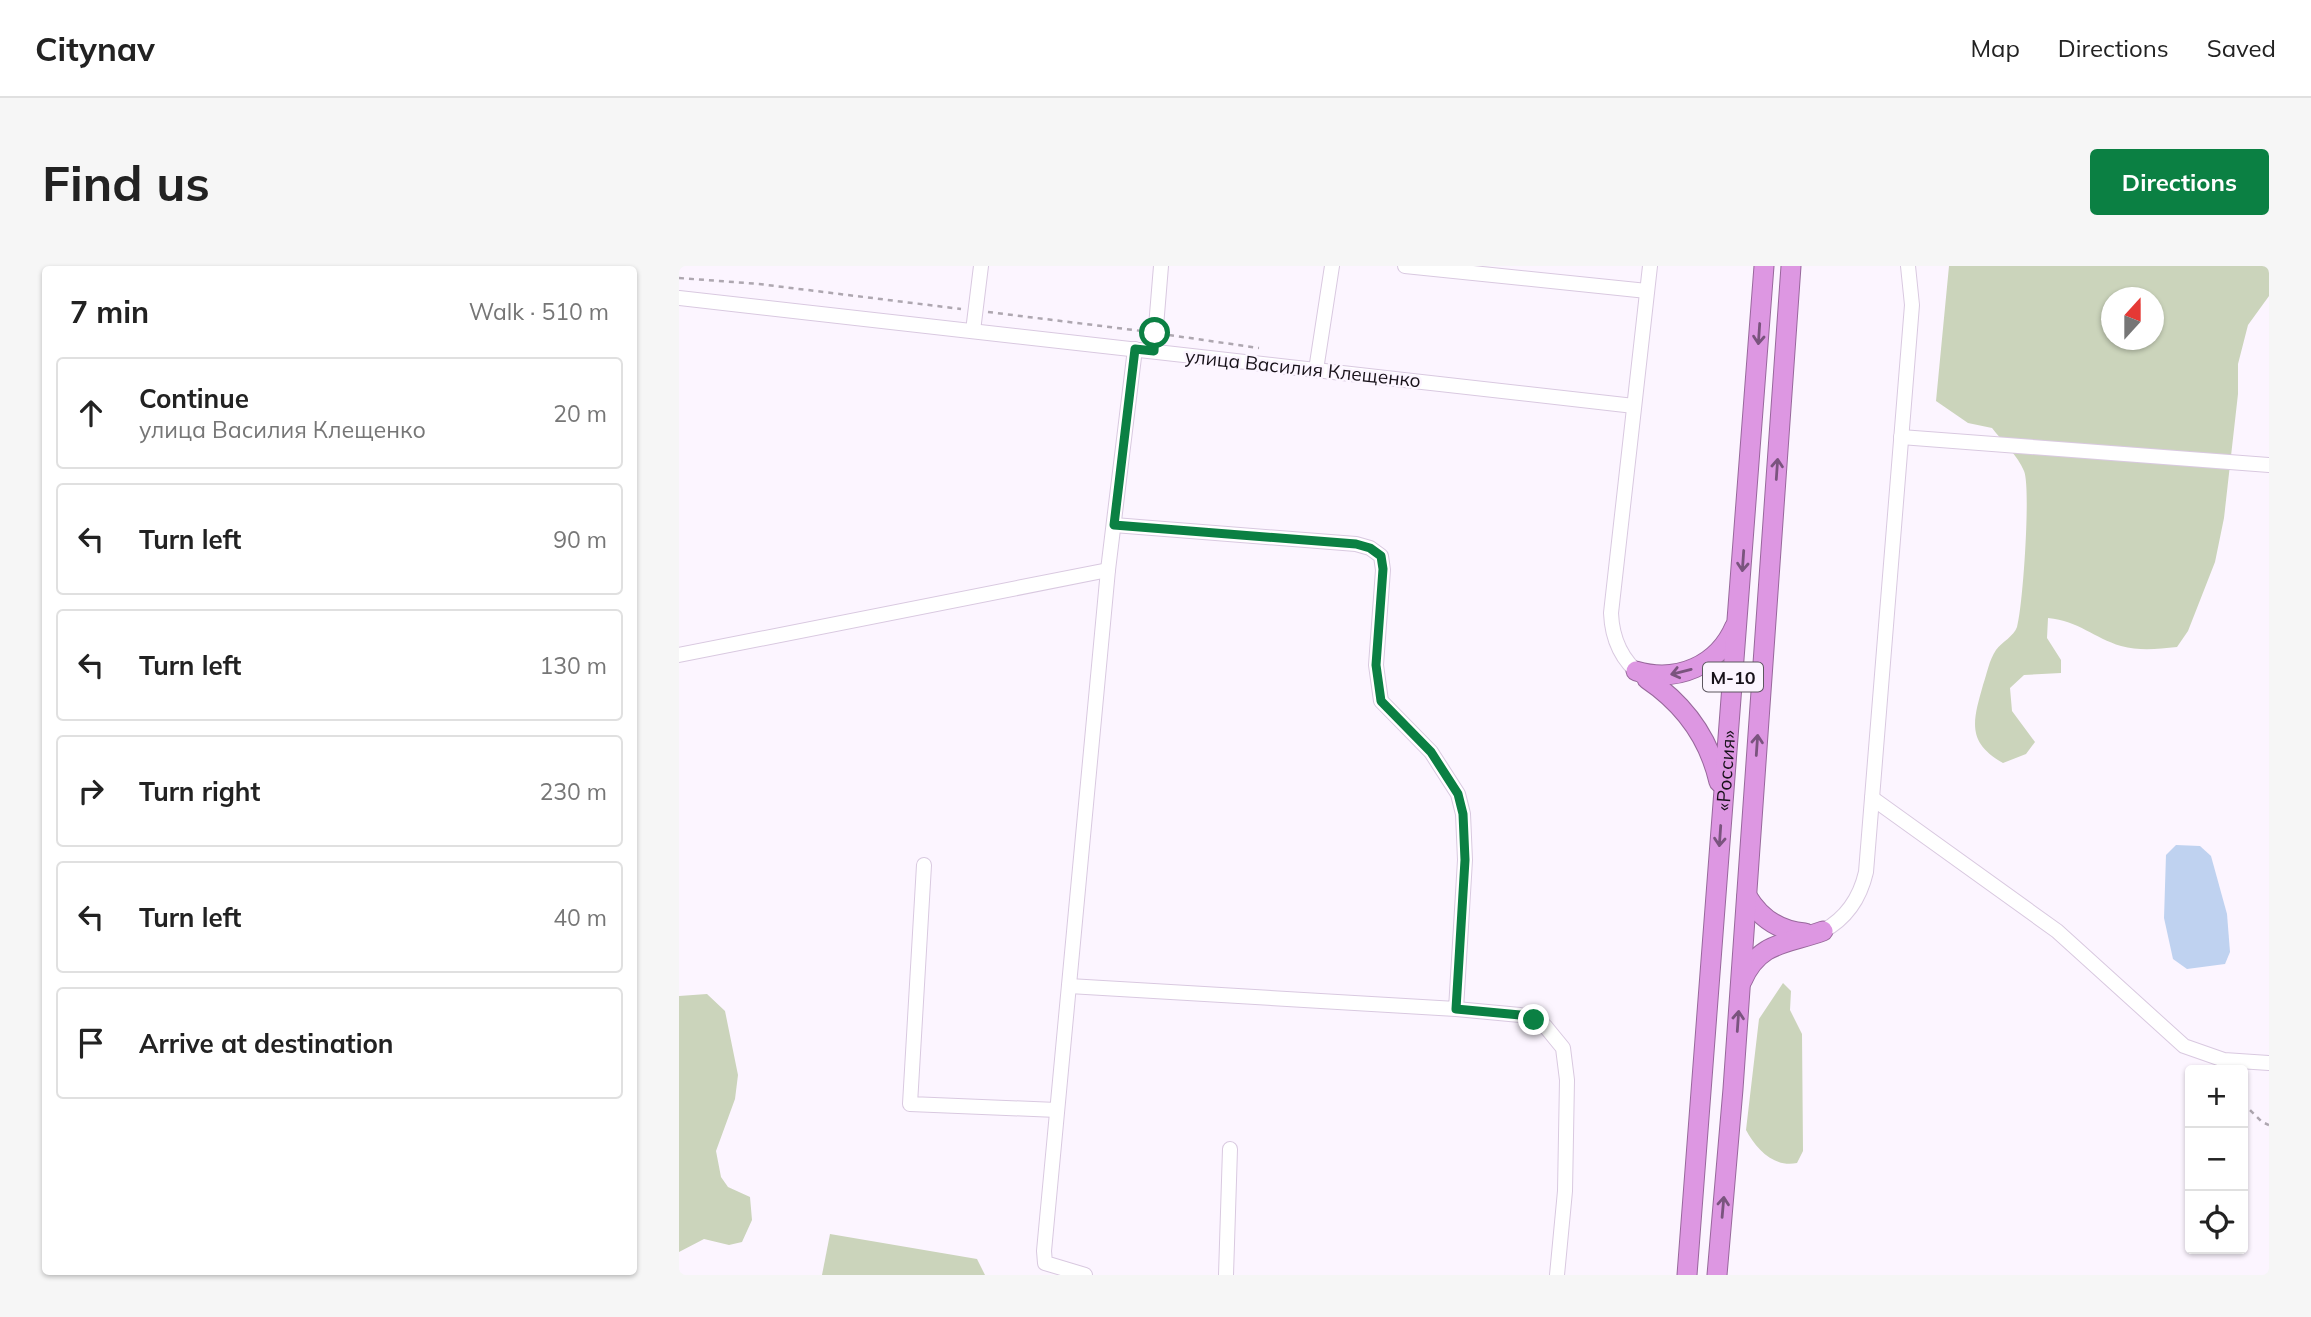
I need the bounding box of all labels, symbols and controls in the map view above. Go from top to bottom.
text: Citynav [35,28,155,69]
text: Map [1970,33,2020,63]
text: Directions [2058,33,2169,63]
text: Saved [2207,33,2276,63]
button: Directions [2090,149,2269,215]
text: Find us [42,152,210,213]
north arrow [2101,287,2164,350]
text: 7 min [70,293,149,331]
text: Walk · 510 m [469,297,609,326]
route start [1139,317,1170,348]
one-way arrow [1752,322,1765,345]
street label: улица Василия Клещенко [1184,344,1422,392]
text: Continue [139,382,249,415]
icon: ahead [72,394,110,432]
text: 20 m [553,399,607,428]
text: улица Василия Клещенко [139,415,426,444]
one-way arrow [1771,458,1784,481]
icon: left [72,520,110,558]
text: Turn left [139,523,241,556]
text: 90 m [553,525,607,554]
one-way arrow [1736,549,1749,572]
icon: left [72,646,110,684]
text: Turn left [139,649,241,682]
text: 130 m [539,651,607,680]
road number: М-10 [1703,662,1763,692]
one-way arrow [1670,666,1693,679]
street label: «Россия» [1710,729,1741,812]
one-way arrow [1751,734,1764,757]
icon: right [72,772,110,810]
text: Turn right [139,775,260,808]
text: 230 m [539,777,607,806]
one-way arrow [1713,825,1726,848]
icon: left [72,898,110,936]
text: Turn left [139,901,241,934]
text: 40 m [553,903,607,932]
route end [1518,1004,1549,1035]
one-way arrow [1732,1010,1745,1033]
icon: arrive [72,1024,110,1062]
text: Arrive at destination [139,1027,394,1060]
map controls [2185,1065,2248,1254]
button: + [2185,1065,2248,1128]
button: − [2185,1128,2248,1191]
button: locate [2185,1191,2248,1254]
one-way arrow [1717,1196,1730,1219]

